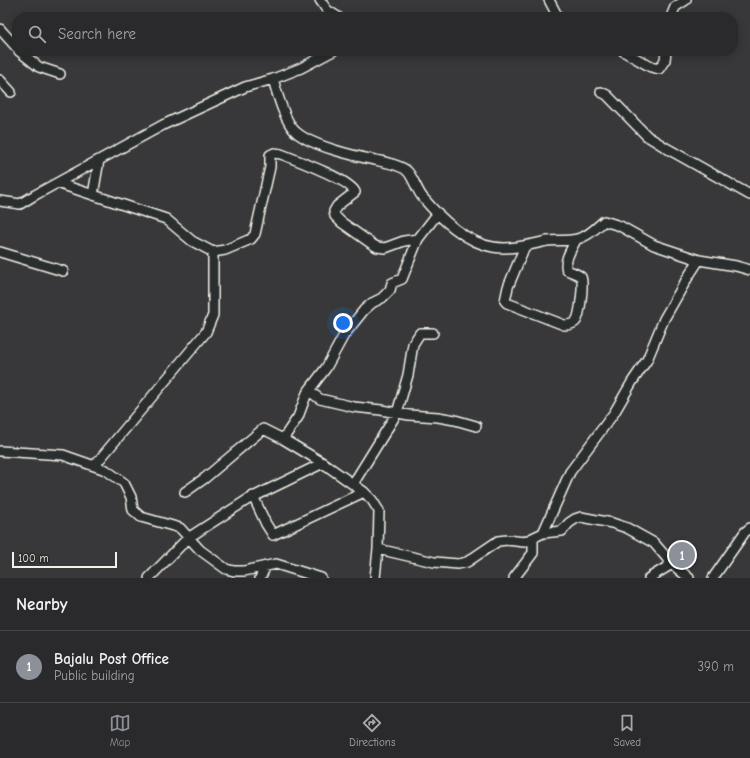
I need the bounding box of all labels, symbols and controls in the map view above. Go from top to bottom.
search box [12,12,738,56]
icon: search [26,23,48,45]
text: Search here [58,25,136,43]
your location [333,313,353,333]
pin: 1 [669,540,695,570]
scale bar [12,550,117,569]
text: 100 m [18,552,49,565]
text: Nearby [16,595,67,614]
text: Bajalu Post Office [54,650,169,668]
text: 1 [26,659,32,674]
text: 390 m [698,659,734,674]
text: Public building [54,668,135,683]
tab: Map [109,712,131,749]
tab: Directions [349,712,396,749]
tab: Saved [614,712,641,749]

